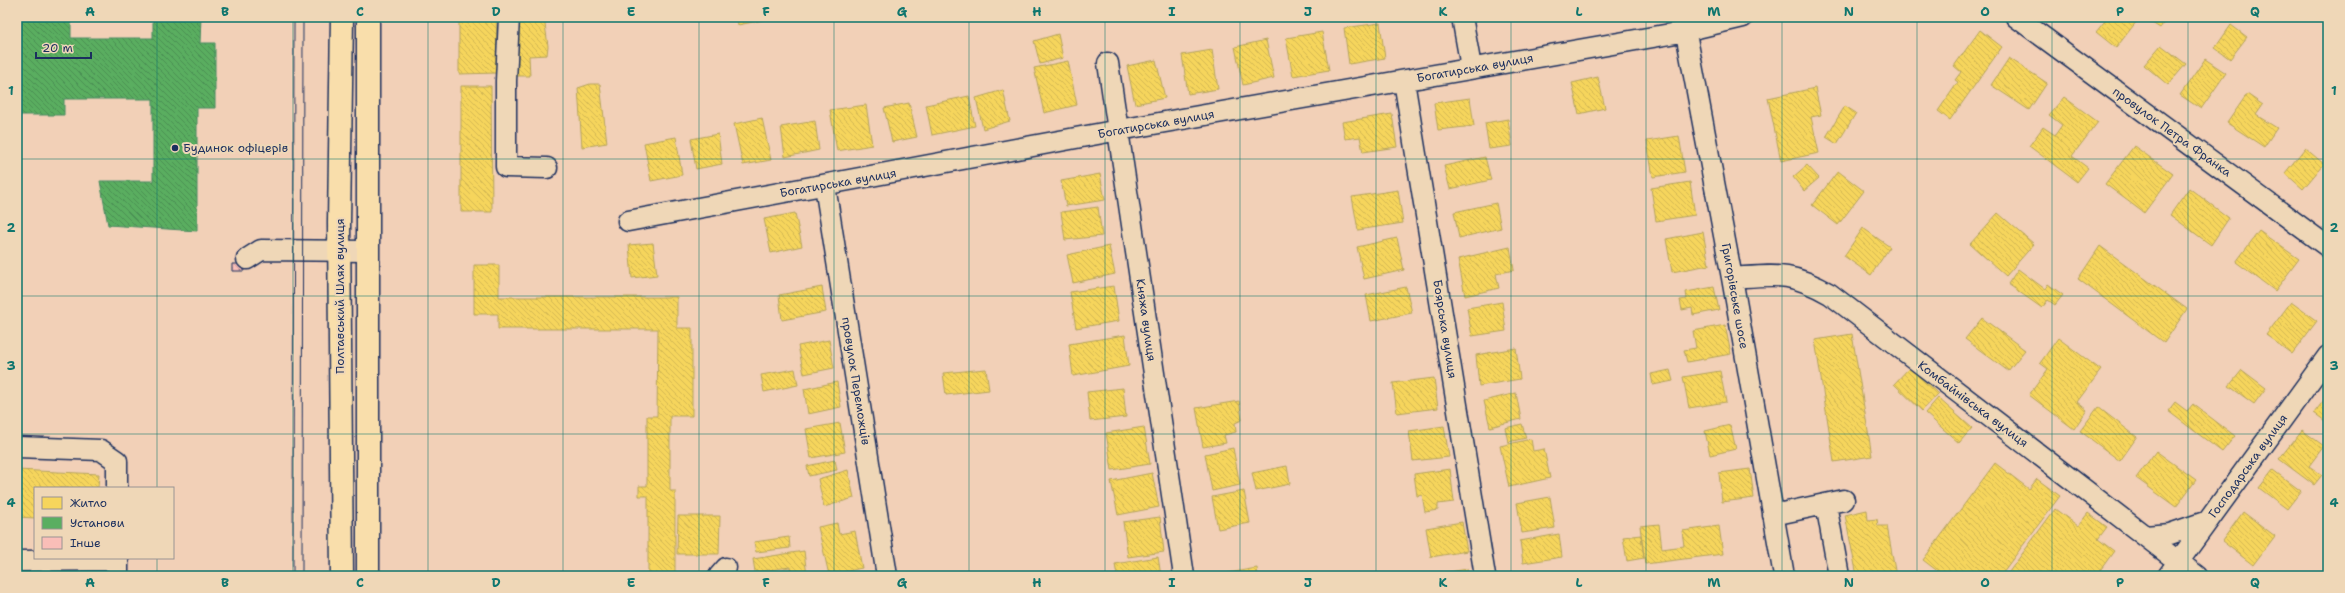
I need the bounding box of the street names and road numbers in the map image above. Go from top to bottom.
street label: Богатирська вулиця [1415,50,1535,86]
street label: провулок Петра Франка [2109,84,2235,181]
street label: Богатирська вулиця [1096,106,1216,142]
street label: Богатирська вулиця [778,165,898,201]
street label: Полтавський Шлях вулиця [332,218,348,374]
street label: Григорівське шосе [1718,242,1752,350]
street label: Княжа вулиця [1132,278,1160,362]
street label: Боярська вулиця [1429,278,1461,380]
street label: провулок Переможців [838,316,874,446]
street label: Комбайнівська вулиця [1915,357,2031,451]
street label: Господарська вулиця [2205,411,2291,521]

